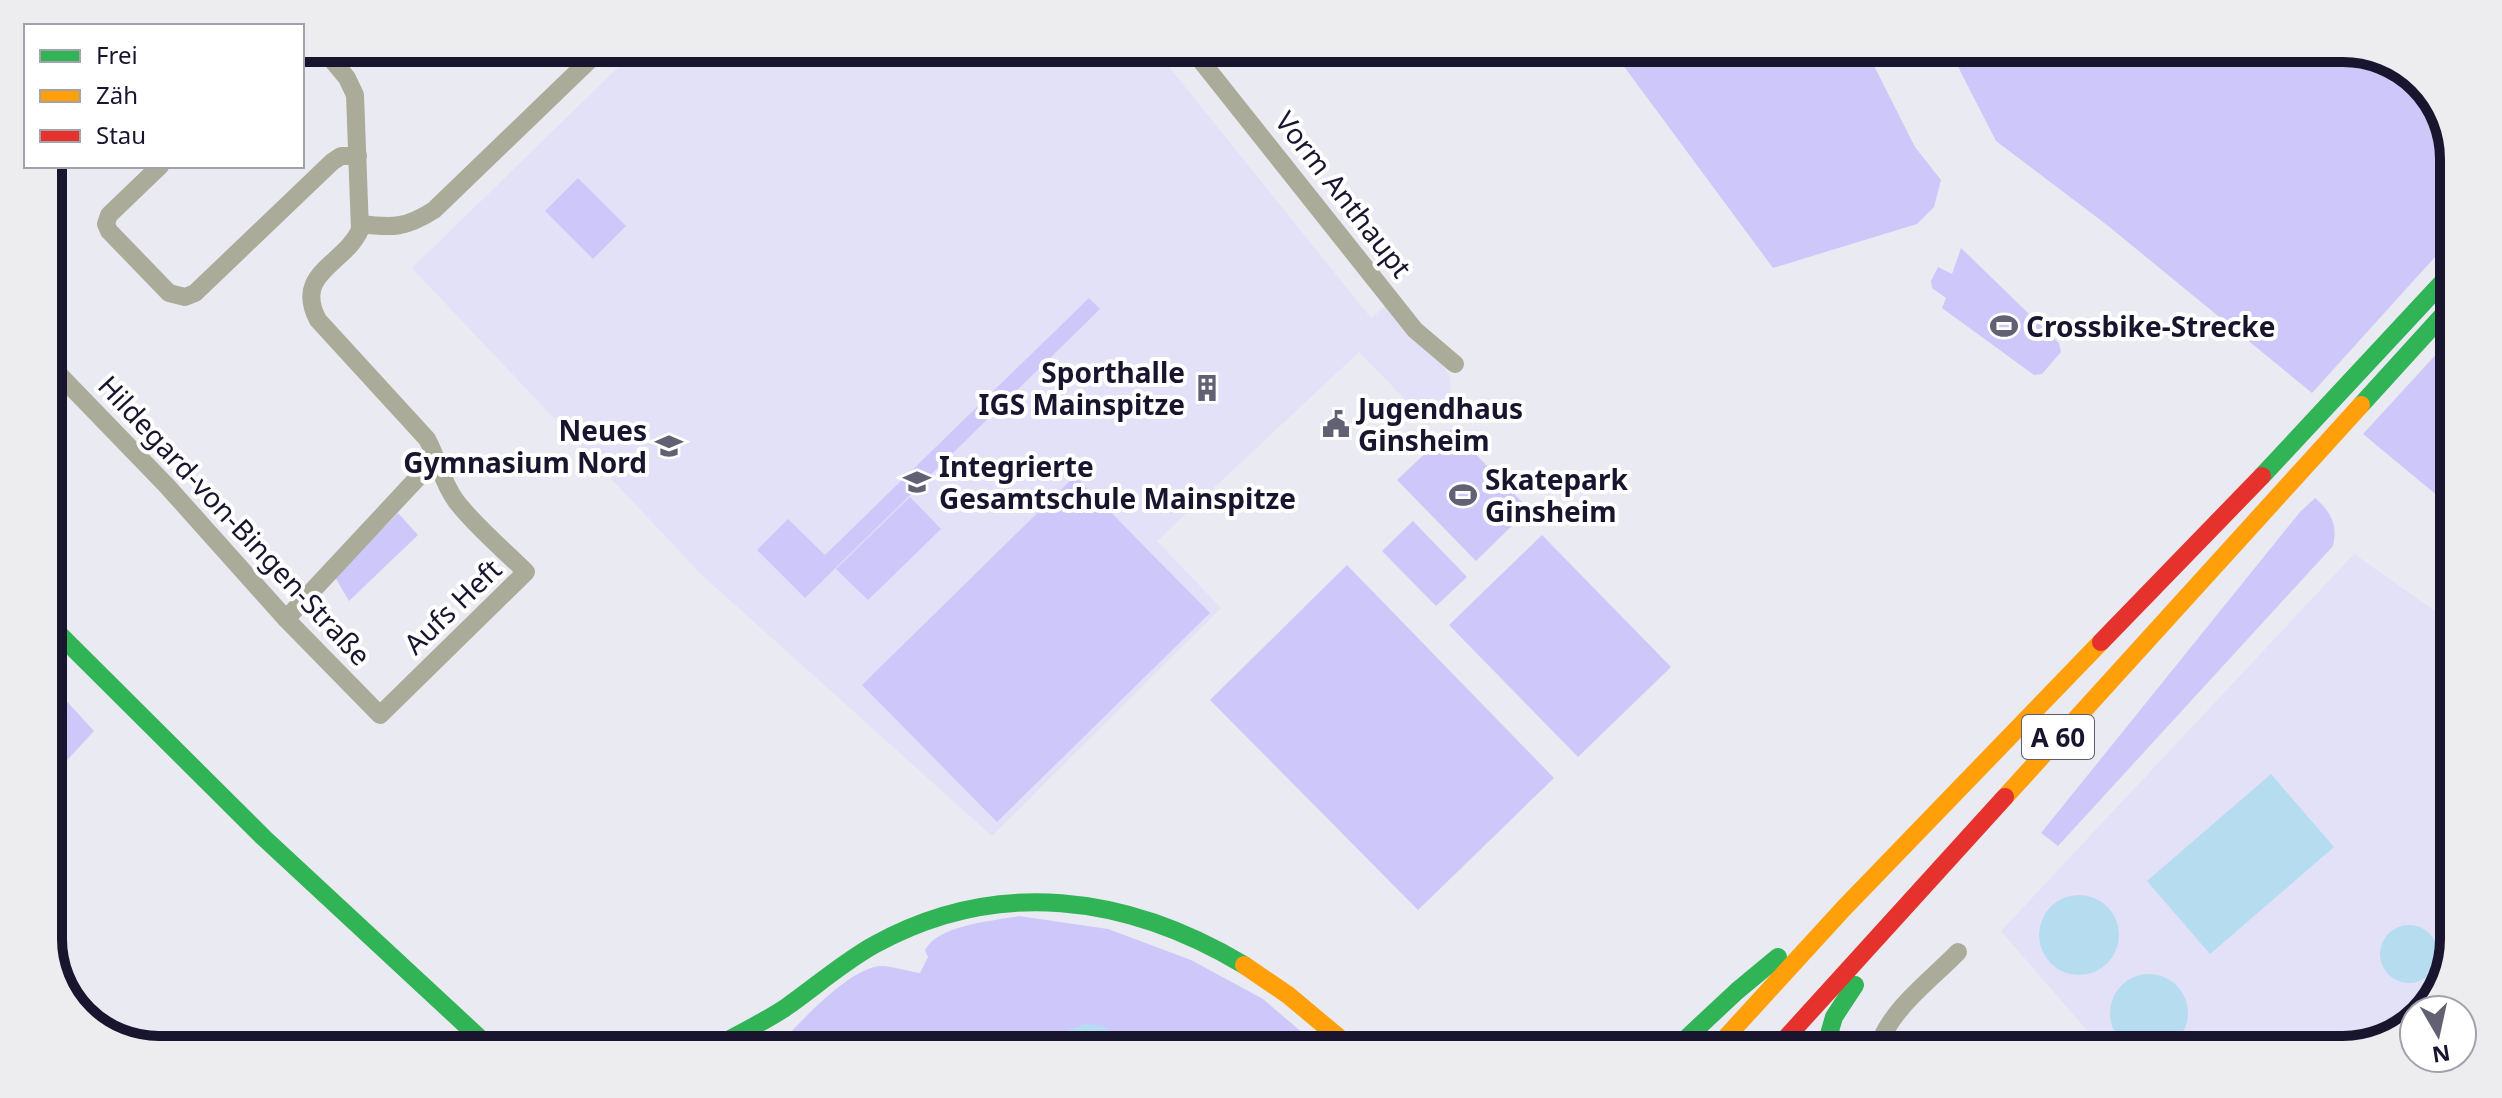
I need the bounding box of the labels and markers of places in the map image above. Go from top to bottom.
place label: Crossbike-Strecke [2026,307,2275,345]
sports icon: Crossbike-Strecke [1989,311,2019,341]
place label: Sporthalle IGS Mainspitze [979,353,1185,423]
building icon: Sporthalle IGS Mainspitze [1192,373,1222,403]
place label: Jugendhaus Ginsheim [1355,389,1523,459]
public building icon: Jugendhaus Ginsheim [1321,409,1351,439]
place label: Neues Gymnasium Nord [403,411,647,481]
school or university icon: Neues Gymnasium Nord [654,431,684,461]
place label: Integrierte Gesamtschule Mainspitze [939,447,1296,517]
place label: Skatepark Ginsheim [1485,460,1628,530]
school or university icon: Integrierte Gesamtschule Mainspitze [902,467,932,497]
sports icon: Skatepark Ginsheim [1448,480,1478,510]

